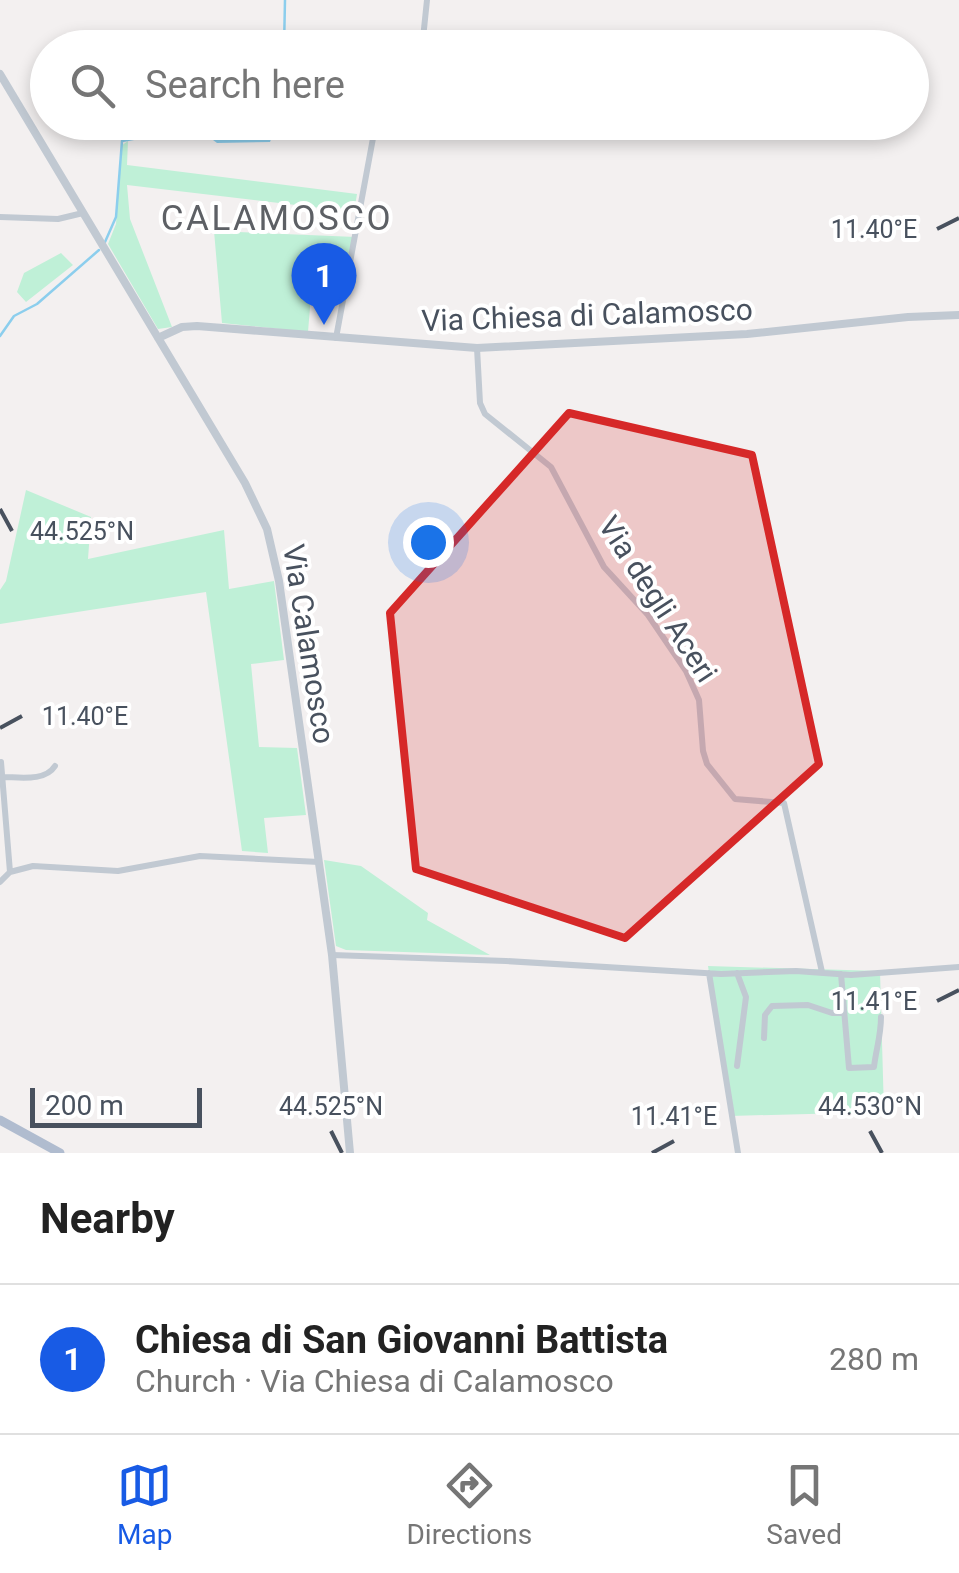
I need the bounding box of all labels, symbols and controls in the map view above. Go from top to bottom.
search box [30,30,929,140]
icon: search [65,58,120,113]
text: Search here [145,63,345,107]
district label: CALAMOSCO [161,198,393,239]
text: 11.40°E [831,215,917,244]
pin: 1 [292,242,356,325]
street label: Via Chiesa di Calamosco [421,292,753,338]
street label: Via degli Aceri [591,510,725,688]
text: 44.525°N [30,517,134,546]
your location [403,517,454,568]
street label: Via Calamosco [276,542,342,746]
text: 11.40°E [42,702,128,731]
text: 11.41°E [831,987,917,1016]
scale bar [30,1083,202,1128]
text: 200 m [45,1089,124,1122]
text: 44.525°N [279,1092,383,1121]
text: 44.530°N [818,1092,922,1121]
text: 11.41°E [631,1102,717,1131]
text: Nearby [40,1194,175,1243]
text: Chiesa di San Giovanni Battista [135,1318,668,1362]
text: 1 [63,1340,82,1378]
text: 280 m [829,1340,919,1378]
text: Church · Via Chiesa di Calamosco [135,1362,614,1400]
tab: Map [117,1458,172,1551]
tab: Directions [406,1458,532,1551]
tab: Saved [766,1458,842,1551]

